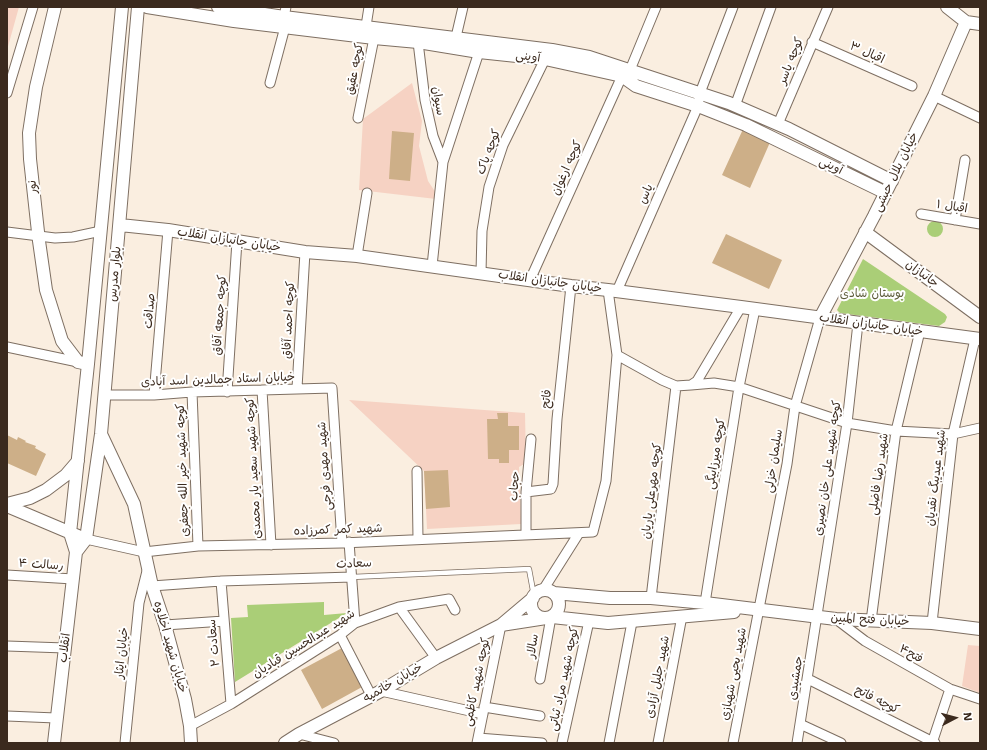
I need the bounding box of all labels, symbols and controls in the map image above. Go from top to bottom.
street label: کوچه یاسر [775,35,807,87]
street label: اقبال ۳ [847,39,887,67]
street label: کوچه عقیق [343,42,367,96]
street label: آوینی [515,48,541,66]
street label: سیوان [428,85,448,117]
street label: کوچه پاک [474,127,504,177]
street label: خیابان بلال حبشی [870,130,922,214]
street label: کوچه ارغوان [549,138,585,198]
street label: آوینی [817,154,845,178]
street label: نور [25,179,41,195]
street label: یاس [635,182,657,206]
street label: اقبال ۱ [935,197,969,217]
street label: خیابان جانبازان انقلاب [176,225,282,255]
street label: بلوار مدرس [105,246,125,302]
street label: جانبازان [903,257,941,291]
street label: خیابان جانبازان انقلاب [497,268,603,296]
street label: کوچه جمعه آفاق [210,274,230,356]
street label: کوچه احمد آفاق [280,281,298,359]
park label: بوستان شادی [840,287,904,301]
street label: صداقت [141,293,159,329]
street label: خیابان جانبازان انقلاب [818,311,924,339]
street label: خیابان استاد جمالدین اسد آبادی [141,370,295,390]
street label: فاتح [539,389,555,409]
street label: کوچه شهید سعید یار محمدی [243,397,265,539]
street label: کوچه شهید علی خان نصیری [811,400,845,536]
street label: کوچه شهید خیر الله جعفری [173,403,193,537]
street label: کوچه میرزابیگی [703,418,729,490]
street label: شهید مهدی فرجی [315,421,335,511]
street label: سلیمان خزلی [762,428,786,494]
street label: شهید عیدیبگ نقدیان [923,429,949,527]
street label: شهید رضا فاضلی [866,432,892,516]
street label: کوچه مهرعلی یاریان [639,442,665,540]
street label: حجاب [507,471,523,501]
street label: شهید کمر کمرزاده [293,521,383,539]
street label: رسالت ۴ [18,556,64,574]
street label: سعادت [336,556,372,572]
street label: خیابان شهید اخلاوه [150,599,190,695]
street label: شهید عبدالحسین قبادیان [250,607,358,681]
street label: خیابان فتح المبین [830,611,910,629]
street label: سعادت ۲ [205,619,223,667]
street label: کوچه شهید مراد ثباتی [546,626,582,732]
street label: شهید یحیی شهبازی [718,626,750,722]
street label: خیابان ایثار [112,627,132,679]
street label: انقلاب [56,632,74,664]
street label: سالار [524,633,542,659]
street label: شهید جلیل آزادی [643,635,673,719]
street label: کوچه شهید کاظمی [461,636,493,728]
street label: فتح۴ [897,642,925,666]
street label: جمشیدی [785,655,807,701]
street label: خیابان خاتمیه [361,660,425,706]
street label: کوچه فاتح [852,683,902,717]
north arrow [935,698,975,738]
text: N [960,712,975,722]

